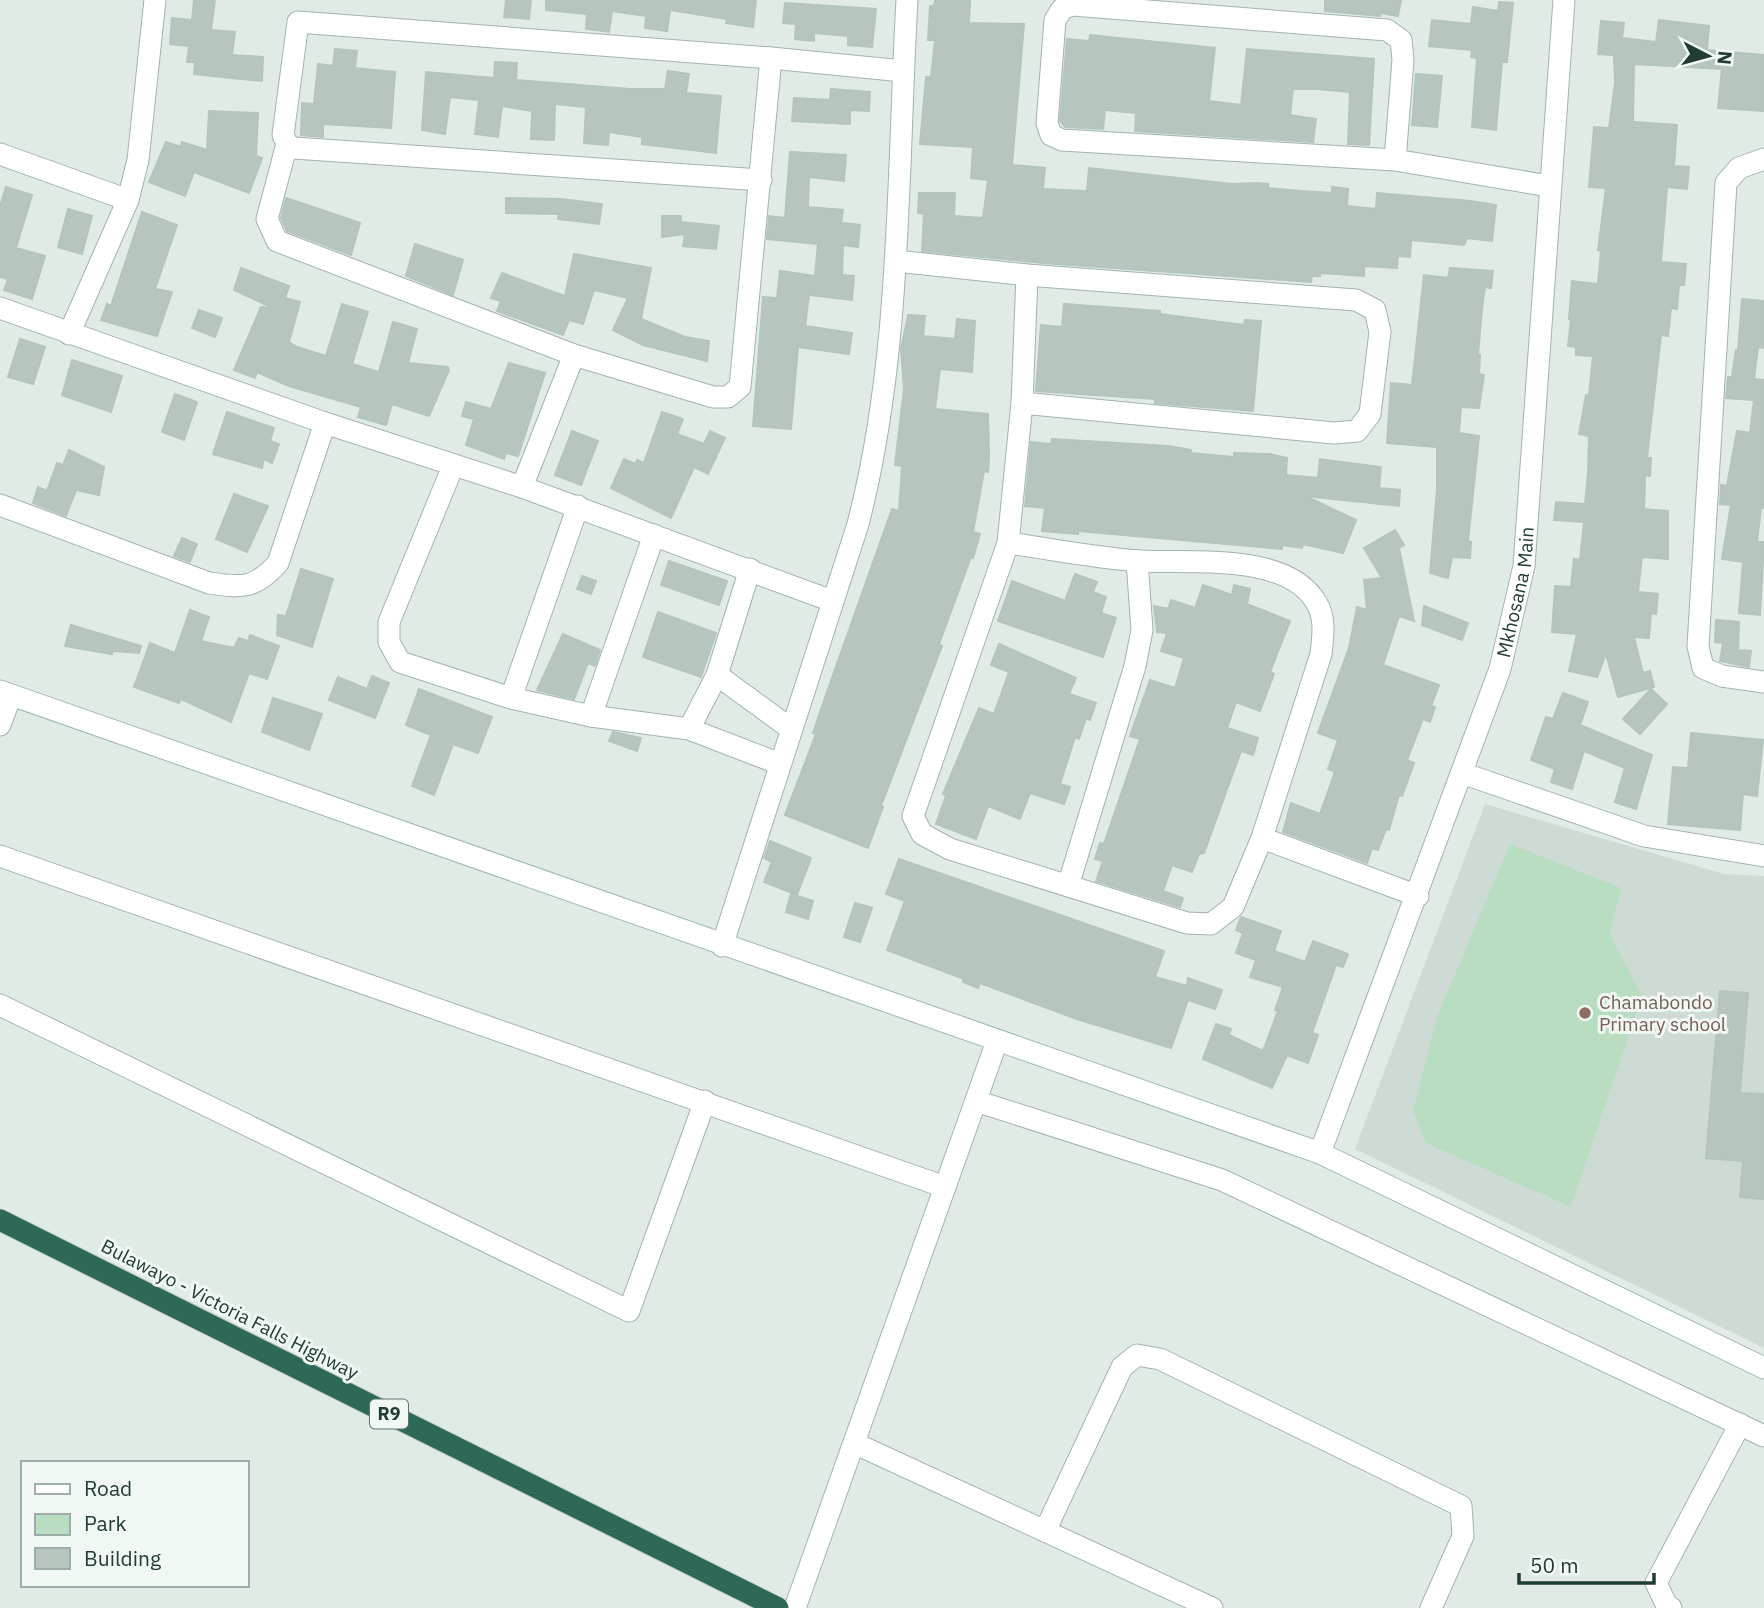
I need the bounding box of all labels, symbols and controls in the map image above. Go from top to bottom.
north arrow [1673,21,1743,91]
text: N [1712,50,1738,66]
street label: Mkhosana Main [1491,526,1539,660]
place label: Chamabondo Primary school [1599,990,1726,1036]
marker: Chamabondo Primary school [1577,1005,1593,1021]
street label: Bulawayo - Victoria Falls Highway [97,1233,363,1385]
road number: R9 [370,1400,408,1428]
legend [21,1461,248,1587]
text: Road [84,1474,132,1502]
text: Park [84,1509,127,1537]
scale bar [1519,1542,1654,1586]
text: Building [84,1544,161,1572]
text: 50 m [1530,1551,1579,1579]

